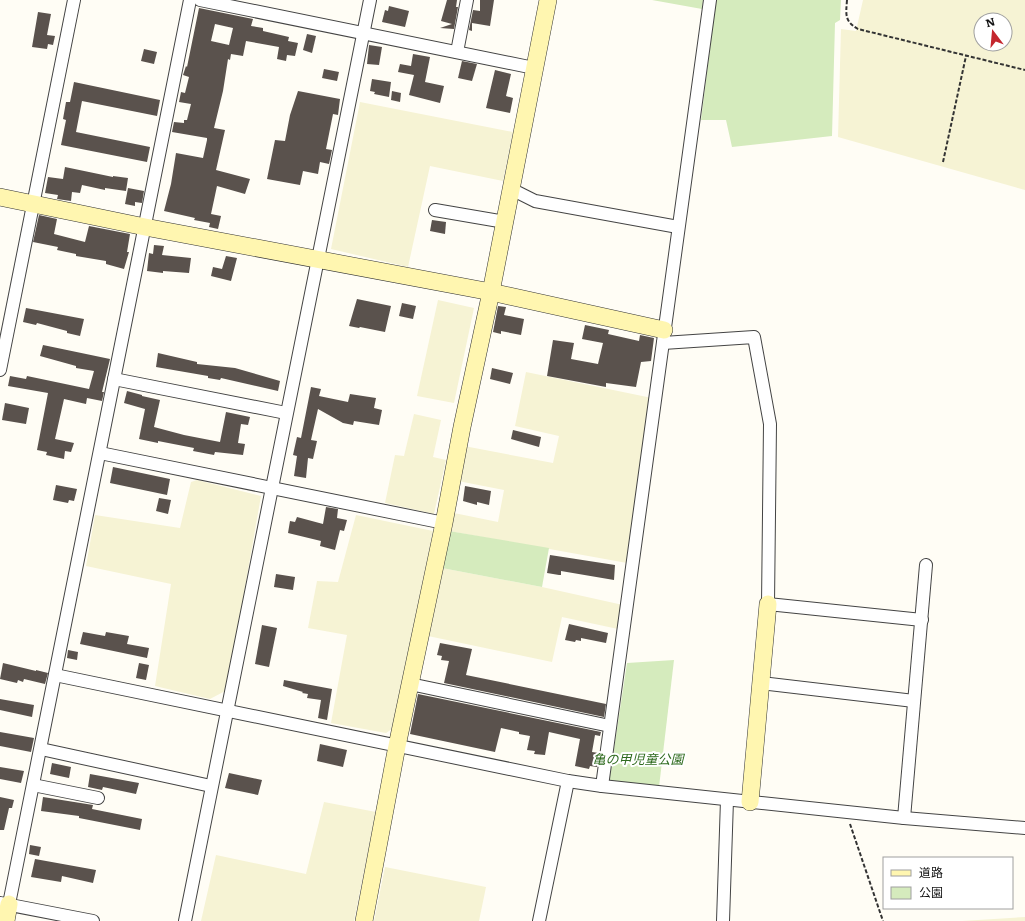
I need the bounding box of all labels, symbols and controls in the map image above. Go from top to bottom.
north arrow [973,12,1013,52]
text: N [983,12,997,30]
park label: 亀の甲児童公園 [592,749,685,768]
legend [883,857,1013,909]
text: 道路 [919,863,943,881]
text: 公園 [919,883,943,901]

